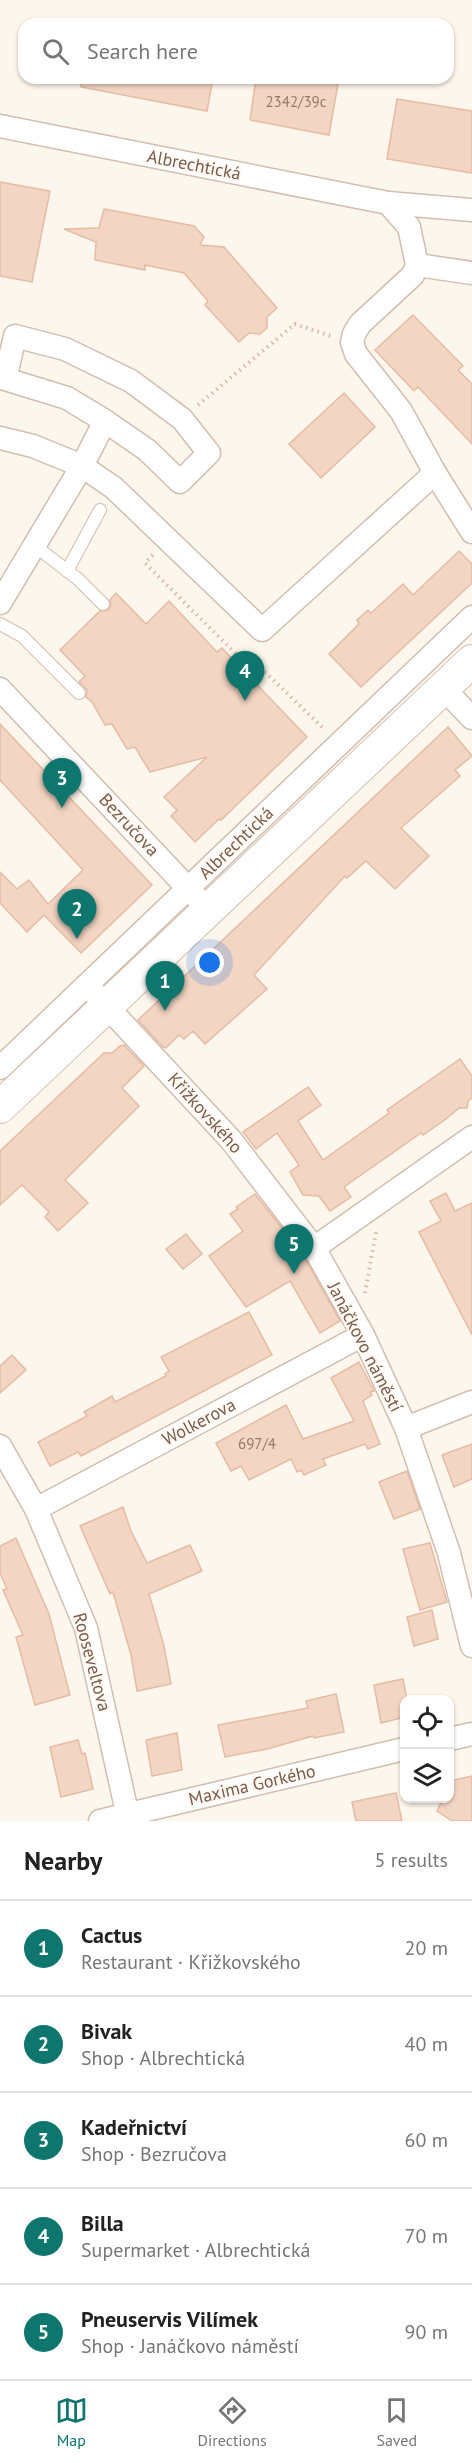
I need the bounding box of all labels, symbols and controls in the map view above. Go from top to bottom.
search box [18,18,454,84]
icon: search [39,35,72,68]
text: Search here [87,37,198,65]
house number: 2342/39c [265,92,327,111]
street label: Albrechtická [145,144,243,185]
pin: 4 [226,652,264,701]
pin: 3 [42,758,82,808]
street label: Bezručova [94,788,164,861]
street label: Albrechtická [193,801,278,884]
pin: 2 [58,890,97,939]
your location [195,948,224,977]
pin: 1 [146,962,184,1011]
street label: Křižkovského [163,1067,248,1158]
pin: 5 [274,1224,314,1274]
street label: Janáčkovo náměstí [322,1277,408,1416]
street label: Wolkerova [158,1393,239,1450]
house number: 697/4 [238,1434,276,1453]
street label: Rooseveltova [68,1610,117,1714]
map controls [400,1695,454,1803]
button: locate [400,1695,454,1749]
button: layers [400,1749,454,1803]
street label: Maxima Gorkého [186,1759,318,1810]
text: Nearby [24,1844,102,1877]
text: 5 results [375,1847,448,1873]
text: Cactus [81,1921,142,1949]
text: 1 [38,1935,49,1961]
text: 20 m [405,1935,448,1961]
text: Restaurant · Křižkovského [81,1949,301,1975]
text: Bivak [81,2017,132,2045]
text: 2 [38,2031,49,2057]
text: 40 m [405,2031,448,2057]
text: Shop · Albrechtická [81,2045,245,2071]
text: Kadeřnictví [81,2113,187,2141]
text: 3 [38,2127,49,2153]
text: 60 m [405,2127,448,2153]
text: Shop · Bezručova [81,2141,227,2167]
text: Billa [81,2209,124,2237]
text: 4 [38,2223,49,2249]
text: 70 m [405,2223,448,2249]
text: Supermarket · Albrechtická [81,2237,311,2263]
text: Pneuservis Vilímek [81,2305,258,2333]
text: 5 [38,2319,49,2345]
text: 90 m [405,2319,448,2345]
text: Shop · Janáčkovo náměstí [81,2333,299,2359]
tab: Map [55,2394,88,2450]
tab: Directions [198,2394,267,2450]
tab: Saved [376,2394,417,2450]

